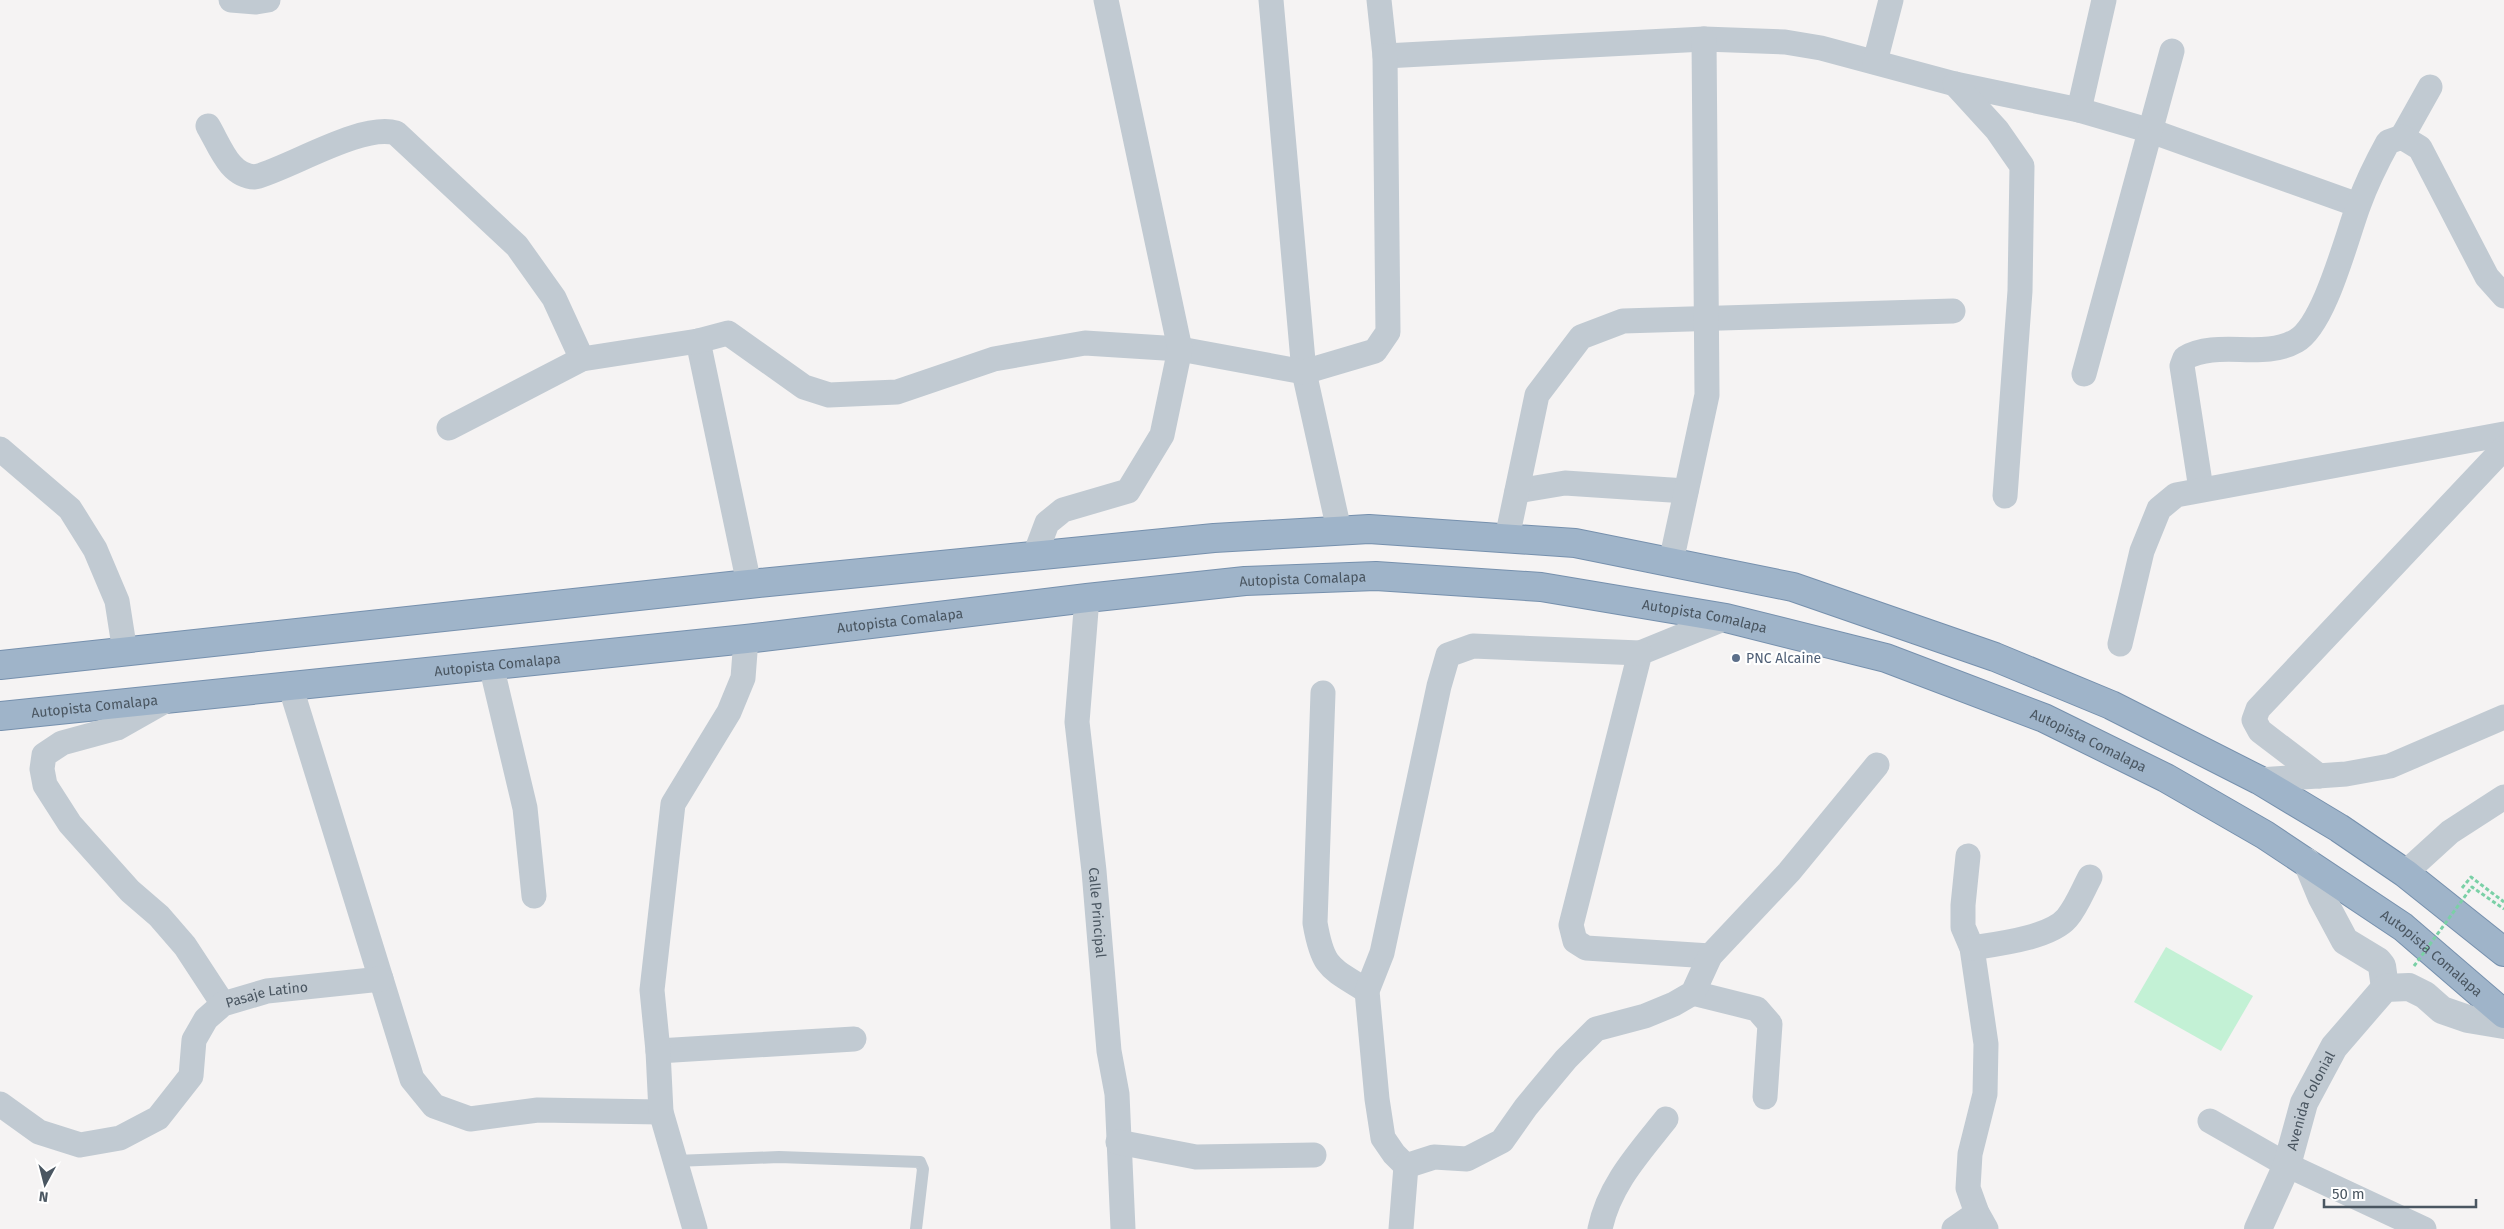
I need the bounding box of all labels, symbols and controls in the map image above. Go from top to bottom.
street label: Autopista Comalapa [1238,568,1366,590]
street label: Autopista Comalapa [1641,596,1769,636]
street label: Autopista Comalapa [836,604,964,637]
street label: Autopista Comalapa [433,650,561,680]
place label: PNC Alcaine [1746,650,1821,667]
marker: PNC Alcaine [1730,652,1742,664]
street label: Autopista Comalapa [30,691,159,721]
street label: Autopista Comalapa [2028,705,2149,776]
street label: Calle Principal [1085,867,1110,958]
street label: Autopista Comalapa [2378,906,2486,1000]
street label: Pasaje Latino [224,978,309,1011]
street label: Avenida Colonial [2283,1048,2339,1152]
north arrow [20,1159,70,1209]
scale bar [2324,1176,2476,1208]
text: 50 m [2332,1185,2365,1203]
text: N [38,1187,49,1205]

